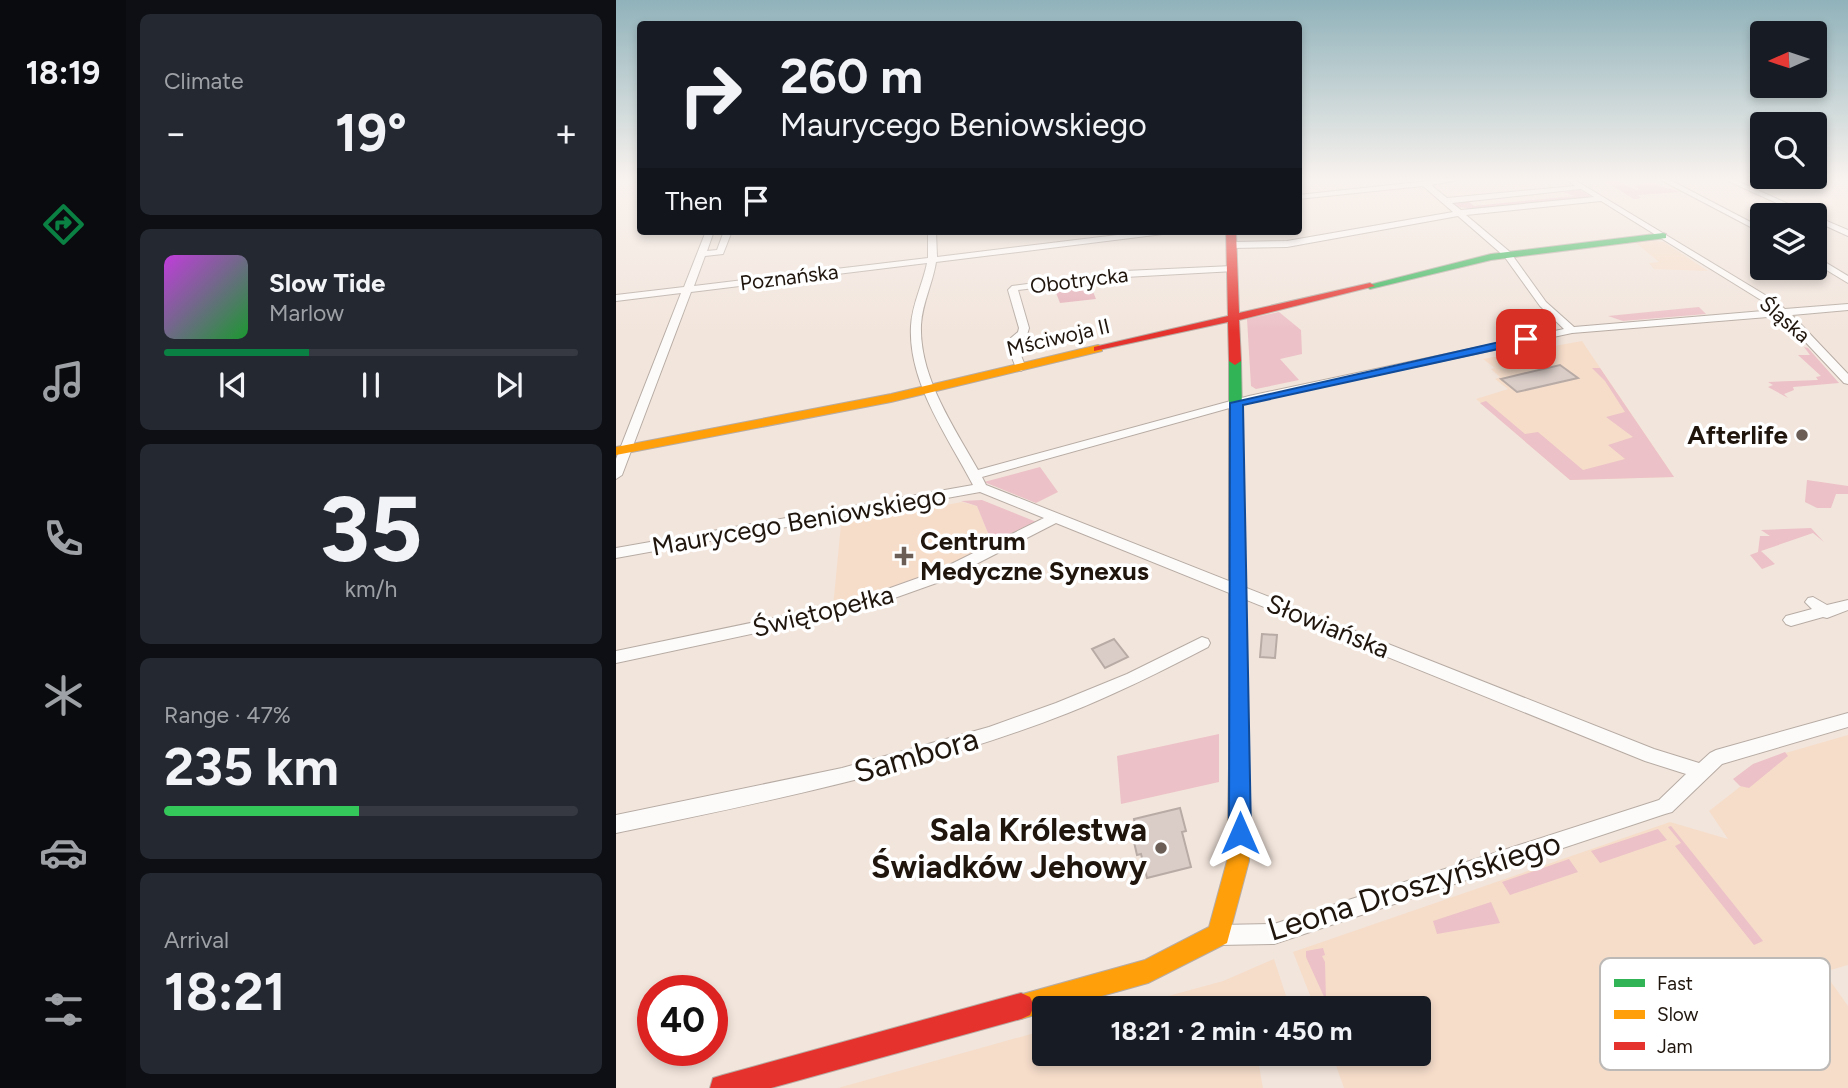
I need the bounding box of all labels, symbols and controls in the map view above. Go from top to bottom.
north arrow [1750,21,1827,98]
map controls [1750,21,1827,280]
text: 260 m [780,46,923,105]
icon: right [665,49,756,140]
text: 18:19 [26,54,100,92]
text: Climate [164,67,243,95]
text: 19° [335,102,407,164]
text: Maurycego Beniowskiego [780,106,1147,144]
text: − [164,110,188,156]
text: + [554,110,578,156]
button: search [1750,112,1827,189]
icon: arrive [737,182,775,220]
text: Then [665,185,723,217]
icon: directions [39,200,88,249]
button: layers [1750,203,1827,280]
street label: Poznańska [738,259,840,295]
street label: Obotrycka [1029,262,1129,298]
text: Slow Tide [269,267,385,299]
street label: Śląska [1755,290,1815,348]
text: Marlow [269,299,344,327]
pin [1496,309,1556,369]
street label: Mściwoja II [1004,313,1112,361]
icon: arrive [1507,320,1545,358]
icon: music [39,357,88,406]
icon: previous [214,366,252,404]
icon: pause [352,366,390,404]
icon: next [490,366,528,404]
place label: Afterlife [1687,419,1788,451]
marker: Afterlife [1794,427,1810,443]
text: 35 [319,475,423,584]
street label: Maurycego Beniowskiego [649,479,949,563]
icon: phone [39,514,88,563]
place label: Centrum Medyczne Synexus [920,525,1149,587]
marker: Centrum Medyczne Synexus [894,546,914,566]
text: km/h [345,575,397,603]
street label: Świętopełka [749,578,897,644]
street label: Słowiańska [1262,587,1394,665]
icon: climate [39,671,88,720]
text: Range · 47% [164,701,291,729]
street label: Sambora [849,719,983,791]
text: 235 km [164,736,339,798]
position arrow [1203,796,1277,870]
place label: Sala Królestwa Świadków Jehowy [871,811,1148,886]
street label: Leona Droszyńskiego [1263,823,1565,949]
icon: car [39,828,88,877]
marker: Sala Królestwa Świadków Jehowy [1153,840,1169,856]
text: Arrival [164,926,229,954]
legend [1600,958,1830,1070]
text: 18:21 [164,961,285,1023]
text: Fast [1657,972,1693,995]
speed limit sign: 40 [637,975,728,1066]
icon: filters [39,985,88,1034]
text: Slow [1657,1003,1699,1026]
text: 18:21 · 2 min · 450 m [1111,1015,1352,1047]
text: Jam [1657,1035,1693,1058]

